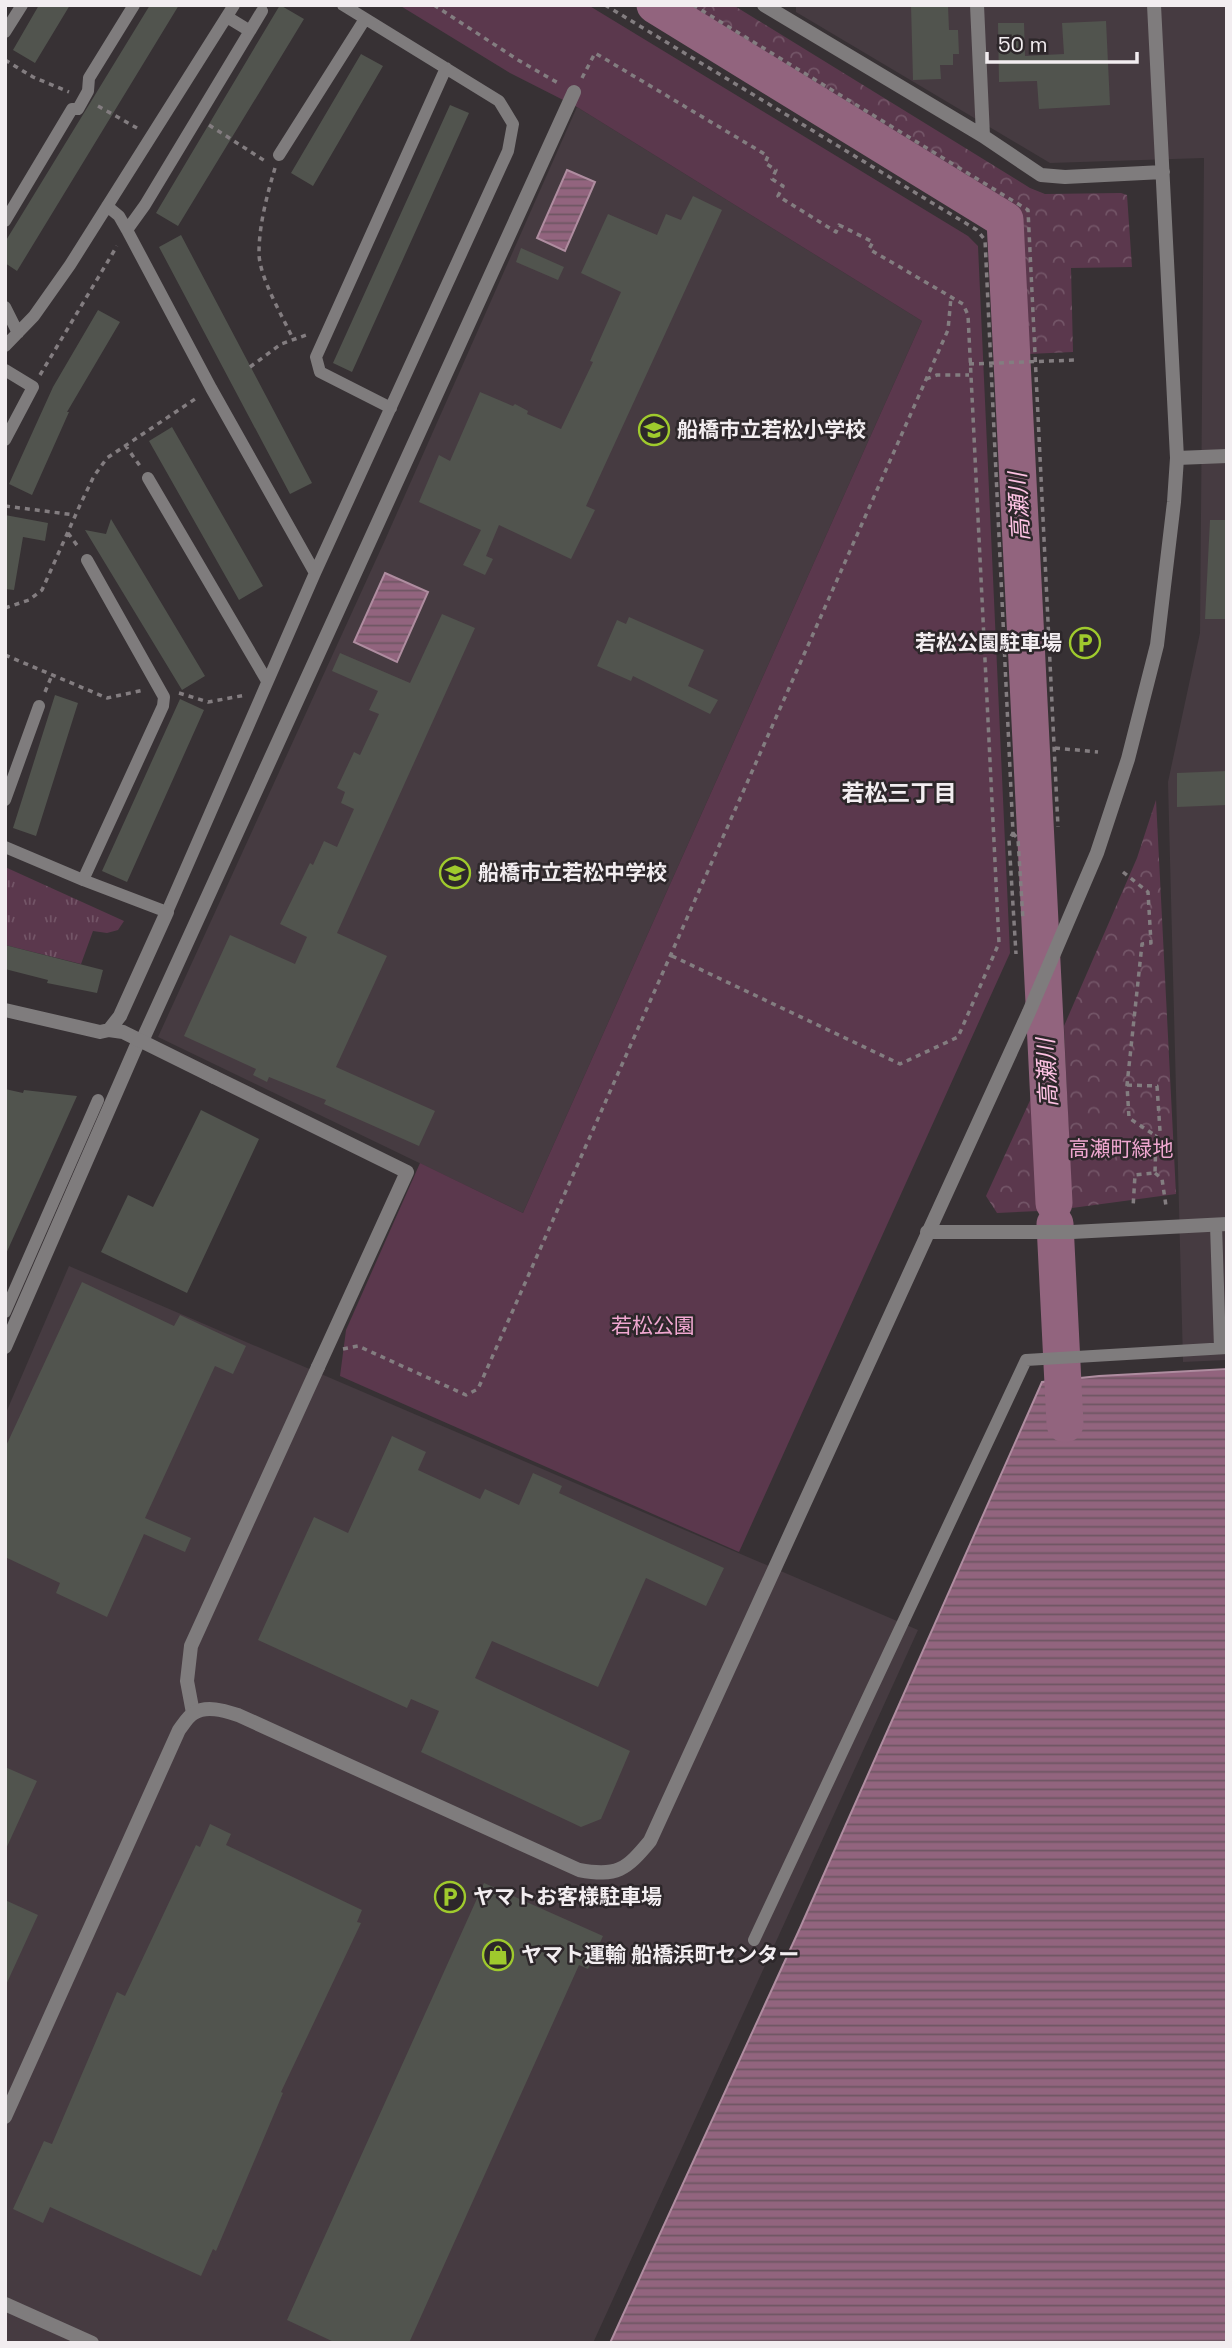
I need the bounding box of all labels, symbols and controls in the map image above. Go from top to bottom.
scale bar [987,21,1138,65]
text: 50 m [998,31,1048,58]
school or university icon: 船橋市立若松小学校 [637,413,671,447]
place label: 船橋市立若松小学校 [677,416,866,443]
water label: 高瀬川 [1002,469,1036,542]
parking icon: 若松公園駐車場 [1068,626,1102,660]
place label: 若松公園駐車場 [915,629,1062,656]
district label: 若松三丁目 [842,778,957,808]
school or university icon: 船橋市立若松中学校 [438,856,472,890]
place label: 船橋市立若松中学校 [478,859,667,886]
water label: 高瀬川 [1030,1035,1064,1108]
park label: 高瀬町緑地 [1069,1135,1174,1162]
park label: 若松公園 [611,1312,695,1339]
parking icon: ヤマトお客様駐車場 [433,1880,467,1914]
place label: ヤマトお客様駐車場 [473,1883,662,1910]
shop icon: ヤマト運輸 船橋浜町センター [481,1938,515,1972]
place label: ヤマト運輸 船橋浜町センター [521,1941,799,1968]

